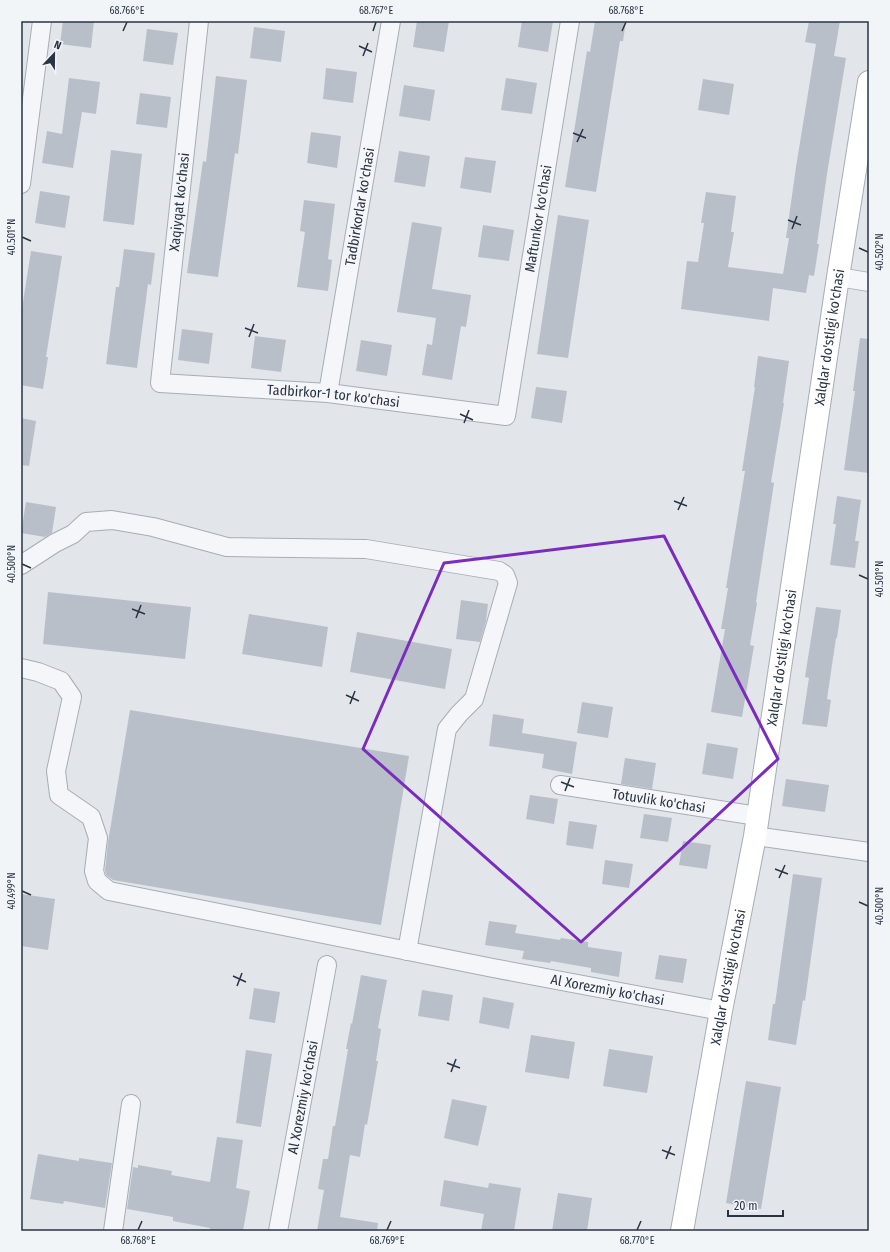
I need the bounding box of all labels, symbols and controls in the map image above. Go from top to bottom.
text: 68.766°E [109,5,145,17]
text: 68.767°E [359,5,393,17]
text: 68.768°E [608,5,644,17]
north arrow [34,34,74,74]
text: N [52,38,63,52]
street label: Tadbirkorlar ko'chasi [342,146,378,267]
street label: Xaqiyqat ko'chasi [166,152,193,252]
street label: Maftunkor ko'chasi [521,164,556,273]
text: 40.501°N [6,219,18,255]
text: 40.502°N [874,233,886,271]
street label: Xalqlar do'stligi ko'chasi [811,268,848,407]
street label: Tadbirkor-1 tor ko'chasi [267,381,401,411]
text: 40.500°N [6,545,18,583]
text: 40.501°N [874,561,886,597]
street label: Xalqlar do'stligi ko'chasi [763,588,801,727]
street label: Totuvlik ko'chasi [611,785,707,817]
text: 40.499°N [6,873,18,909]
text: 40.500°N [874,887,886,925]
street label: Xalqlar do'stligi ko'chasi [707,908,750,1046]
street label: Al Xorezmiy ko'chasi [549,971,666,1009]
street label: Al Xorezmiy ko'chasi [284,1039,322,1155]
scale bar [728,1192,783,1218]
text: 20 m [734,1199,758,1213]
text: 68.768°E [120,1235,156,1247]
text: 68.769°E [370,1235,405,1247]
text: 68.770°E [620,1235,655,1247]

